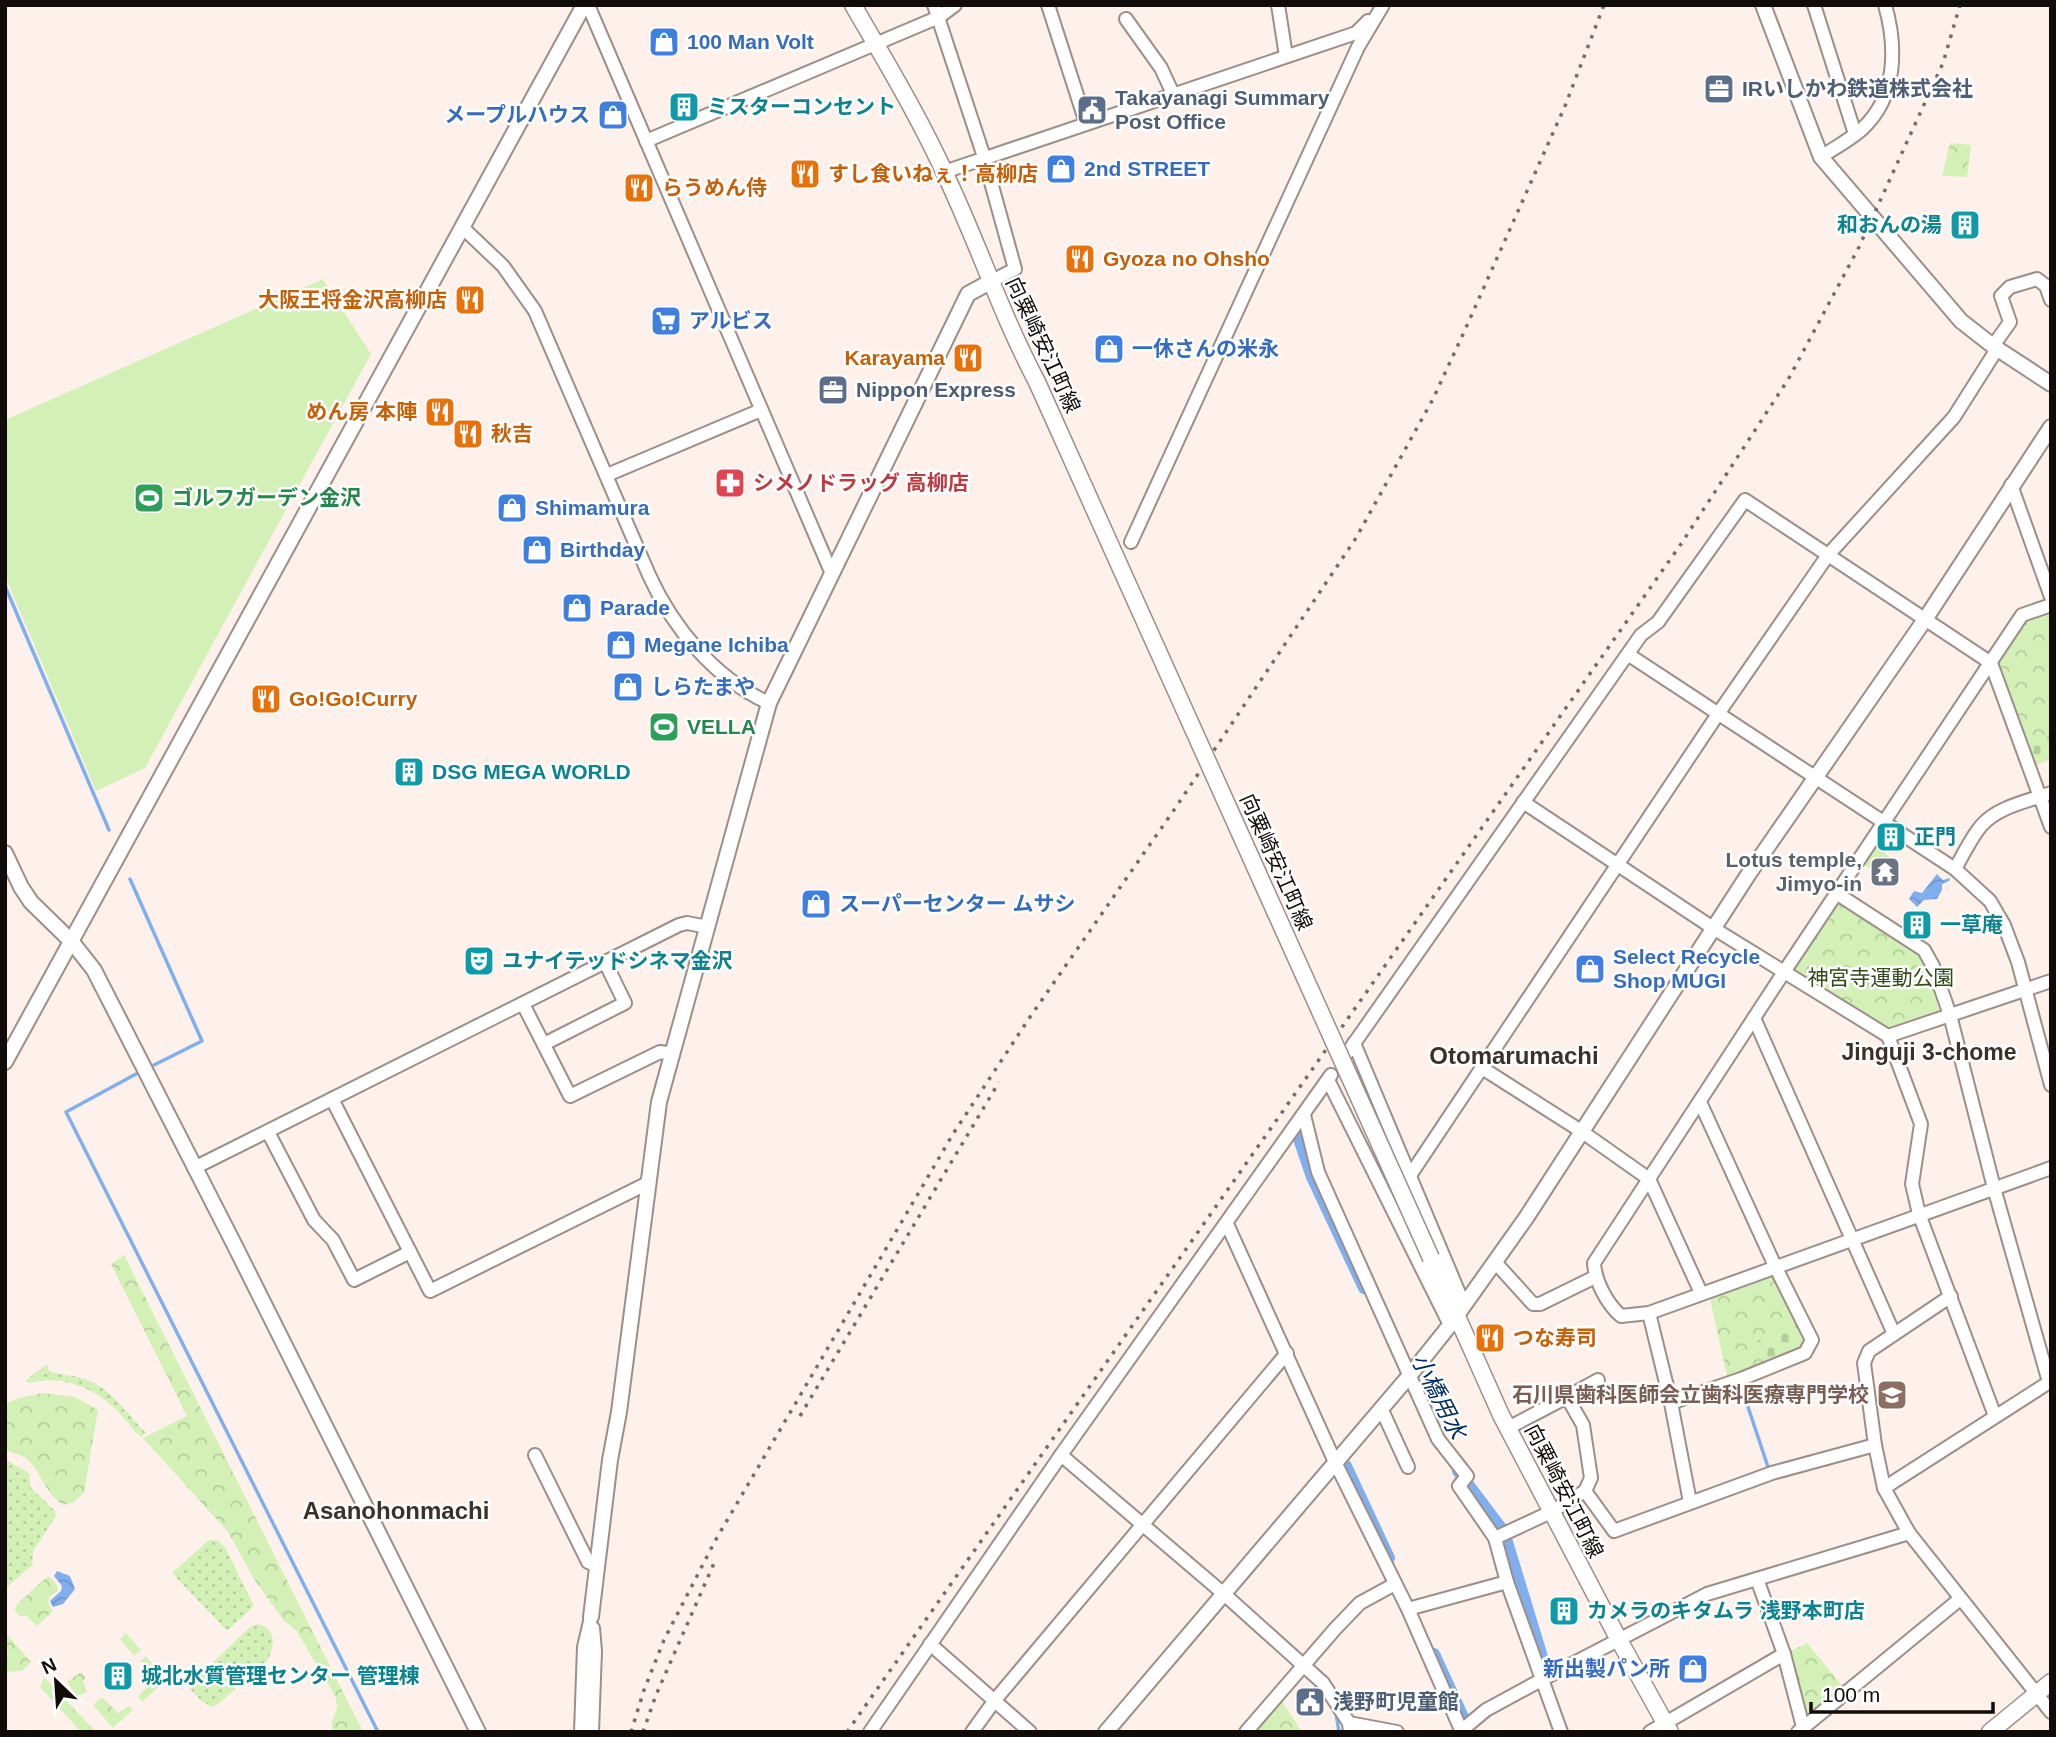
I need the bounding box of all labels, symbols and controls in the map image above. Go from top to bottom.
shop icon: 100 Man Volt [647,25,681,59]
place label: 100 Man Volt [687,30,814,53]
office icon: IRいしかわ鉄道株式会社 [1702,72,1736,106]
place label: IRいしかわ鉄道株式会社 [1742,77,1973,100]
place label: Takayanagi Summary Post Office [1115,86,1330,133]
building icon: ミスターコンセント [667,90,701,124]
public building icon: Takayanagi Summary Post Office [1075,93,1109,127]
place label: ミスターコンセント [707,95,896,118]
shop icon: メープルハウス [596,98,630,132]
place label: メープルハウス [444,103,590,126]
shop icon: 2nd STREET [1044,152,1078,186]
restaurant icon: すし食いねぇ！高柳店 [788,157,822,191]
place label: 2nd STREET [1084,157,1210,180]
place label: すし食いねぇ！高柳店 [828,162,1038,185]
restaurant icon: らうめん侍 [622,171,656,205]
place label: らうめん侍 [662,176,767,199]
building icon: 和おんの湯 [1948,208,1982,242]
place label: 和おんの湯 [1837,213,1942,236]
restaurant icon: Gyoza no Ohsho [1063,242,1097,276]
place label: Gyoza no Ohsho [1103,247,1270,270]
street label: 向粟崎安江町線 [1002,273,1085,416]
restaurant icon: 大阪王将金沢高柳店 [453,283,487,317]
place label: 大阪王将金沢高柳店 [258,288,447,311]
supermarket icon: アルビス [649,304,683,338]
place label: アルビス [689,309,773,332]
shop icon: 一休さんの米永 [1092,332,1126,366]
place label: 一休さんの米永 [1132,337,1279,360]
restaurant icon: Karayama [951,341,985,375]
place label: Karayama [845,346,945,369]
office icon: Nippon Express [816,373,850,407]
place label: Nippon Express [856,378,1016,401]
restaurant icon: めん房 本陣 [423,395,457,429]
place label: めん房 本陣 [306,400,417,423]
restaurant icon: 秋吉 [451,417,485,451]
place label: 秋吉 [491,422,533,445]
pharmacy icon: シメノドラッグ 高柳店 [713,466,747,500]
place label: シメノドラッグ 高柳店 [753,471,969,494]
sports icon: ゴルフガーデン金沢 [132,481,166,515]
place label: ゴルフガーデン金沢 [172,486,361,509]
shop icon: Shimamura [495,491,529,525]
place label: Shimamura [535,496,650,519]
shop icon: Birthday [520,533,554,567]
place label: Birthday [560,538,646,561]
shop icon: Parade [560,591,594,625]
place label: Parade [600,596,670,619]
shop icon: Megane Ichiba [604,628,638,662]
place label: Megane Ichiba [644,633,789,656]
shop icon: しらたまや [611,670,645,704]
place label: しらたまや [651,675,755,698]
restaurant icon: Go!Go!Curry [249,682,283,716]
place label: Go!Go!Curry [289,687,418,710]
sports icon: VELLA [647,710,681,744]
place label: VELLA [687,715,756,738]
building icon: DSG MEGA WORLD [392,755,426,789]
place label: DSG MEGA WORLD [432,760,631,783]
street label: 向粟崎安江町線 [1236,790,1317,934]
building icon: 正門 [1874,820,1908,854]
place label: 正門 [1914,825,1956,848]
place label: Lotus temple, Jimyo-in [1725,848,1862,895]
temple icon: Lotus temple, Jimyo-in [1868,855,1902,889]
shop icon: スーパーセンター ムサシ [799,887,833,921]
place label: スーパーセンター ムサシ [839,892,1076,915]
building icon: 一草庵 [1900,908,1934,942]
place label: 一草庵 [1940,913,2003,936]
theatre icon: ユナイテッドシネマ金沢 [462,944,496,978]
place label: Select Recycle Shop MUGI [1613,945,1760,992]
place label: ユナイテッドシネマ金沢 [502,949,733,972]
shop icon: Select Recycle Shop MUGI [1573,952,1607,986]
park label: 神宮寺運動公園 [1808,966,1955,989]
district label: Jinguji 3-chome [1841,1039,2017,1065]
district label: Otomarumachi [1429,1042,1599,1069]
restaurant icon: つな寿司 [1473,1321,1507,1355]
place label: つな寿司 [1513,1326,1597,1349]
water label: 小橋用水 [1407,1349,1473,1446]
school or university icon: 石川県歯科医師会立歯科医療専門学校 [1875,1378,1909,1412]
place label: 石川県歯科医師会立歯科医療専門学校 [1512,1383,1869,1406]
street label: 向粟崎安江町線 [1521,1420,1608,1561]
district label: Asanohonmachi [303,1497,489,1524]
building icon: カメラのキタムラ 浅野本町店 [1547,1594,1581,1628]
place label: カメラのキタムラ 浅野本町店 [1587,1599,1865,1622]
north arrow [21,1646,91,1716]
shop icon: 新出製パン所 [1676,1652,1710,1686]
text: N [38,1654,60,1678]
place label: 新出製パン所 [1543,1657,1670,1680]
building icon: 城北水質管理センター 管理棟 [101,1659,135,1693]
place label: 城北水質管理センター 管理棟 [141,1664,420,1687]
scale bar [1811,1670,1993,1714]
text: 100 m [1822,1683,1880,1706]
public building icon: 浅野町児童館 [1293,1685,1327,1719]
place label: 浅野町児童館 [1333,1690,1459,1713]

